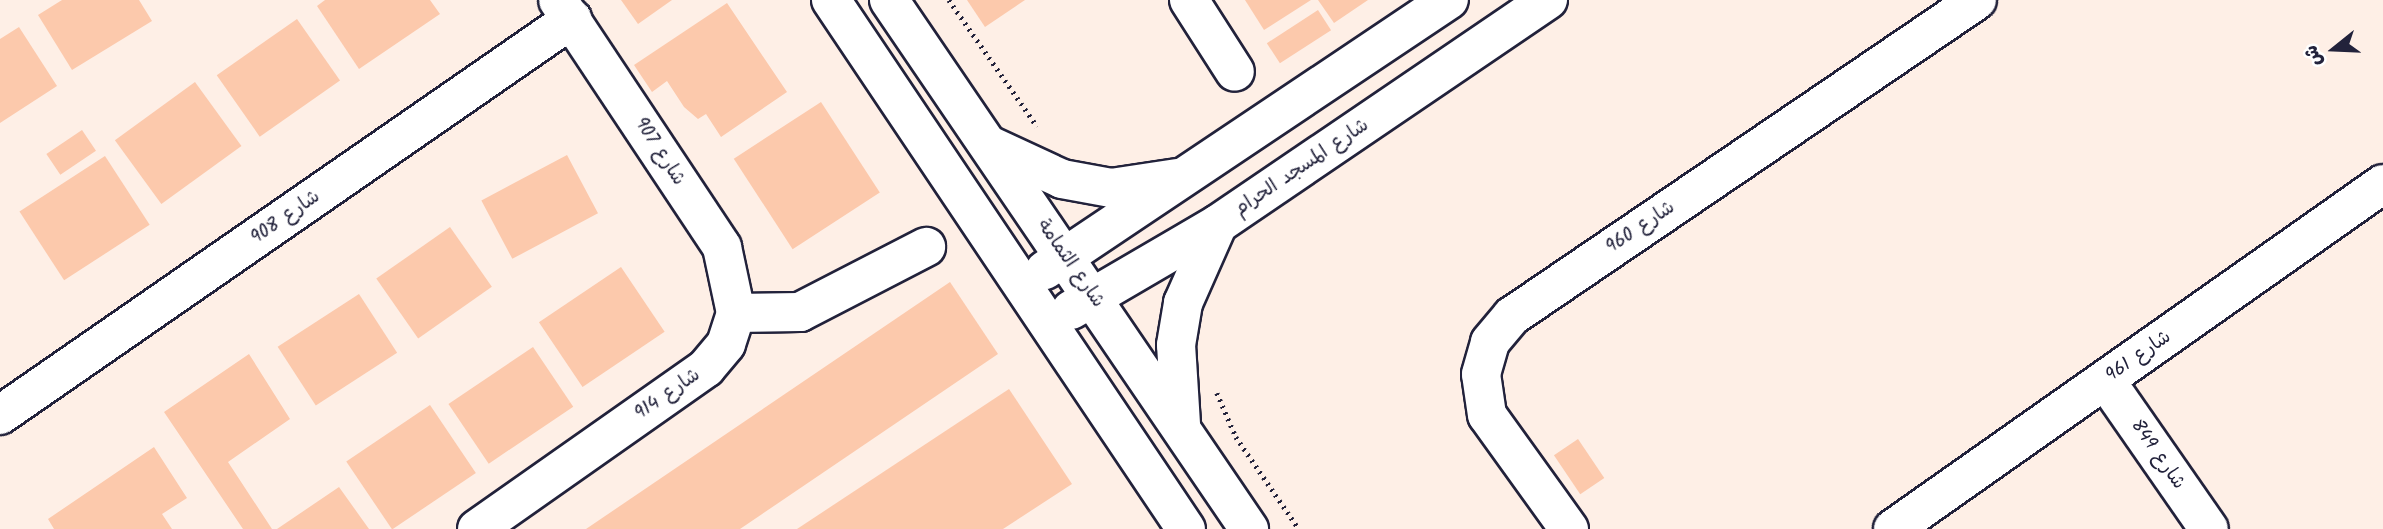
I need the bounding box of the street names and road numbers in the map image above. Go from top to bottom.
street label: شارع 907 [629,114,689,190]
street label: شارع المسجد الحرام [1230,115,1374,221]
street label: شارع 908 [247,186,325,250]
street label: شارع 960 [1602,197,1680,259]
street label: شارع الثمامة [1031,215,1109,313]
street label: شارع 961 [2102,326,2176,388]
street label: شارع 914 [631,364,705,426]
street label: شارع 849 [2125,416,2189,494]

